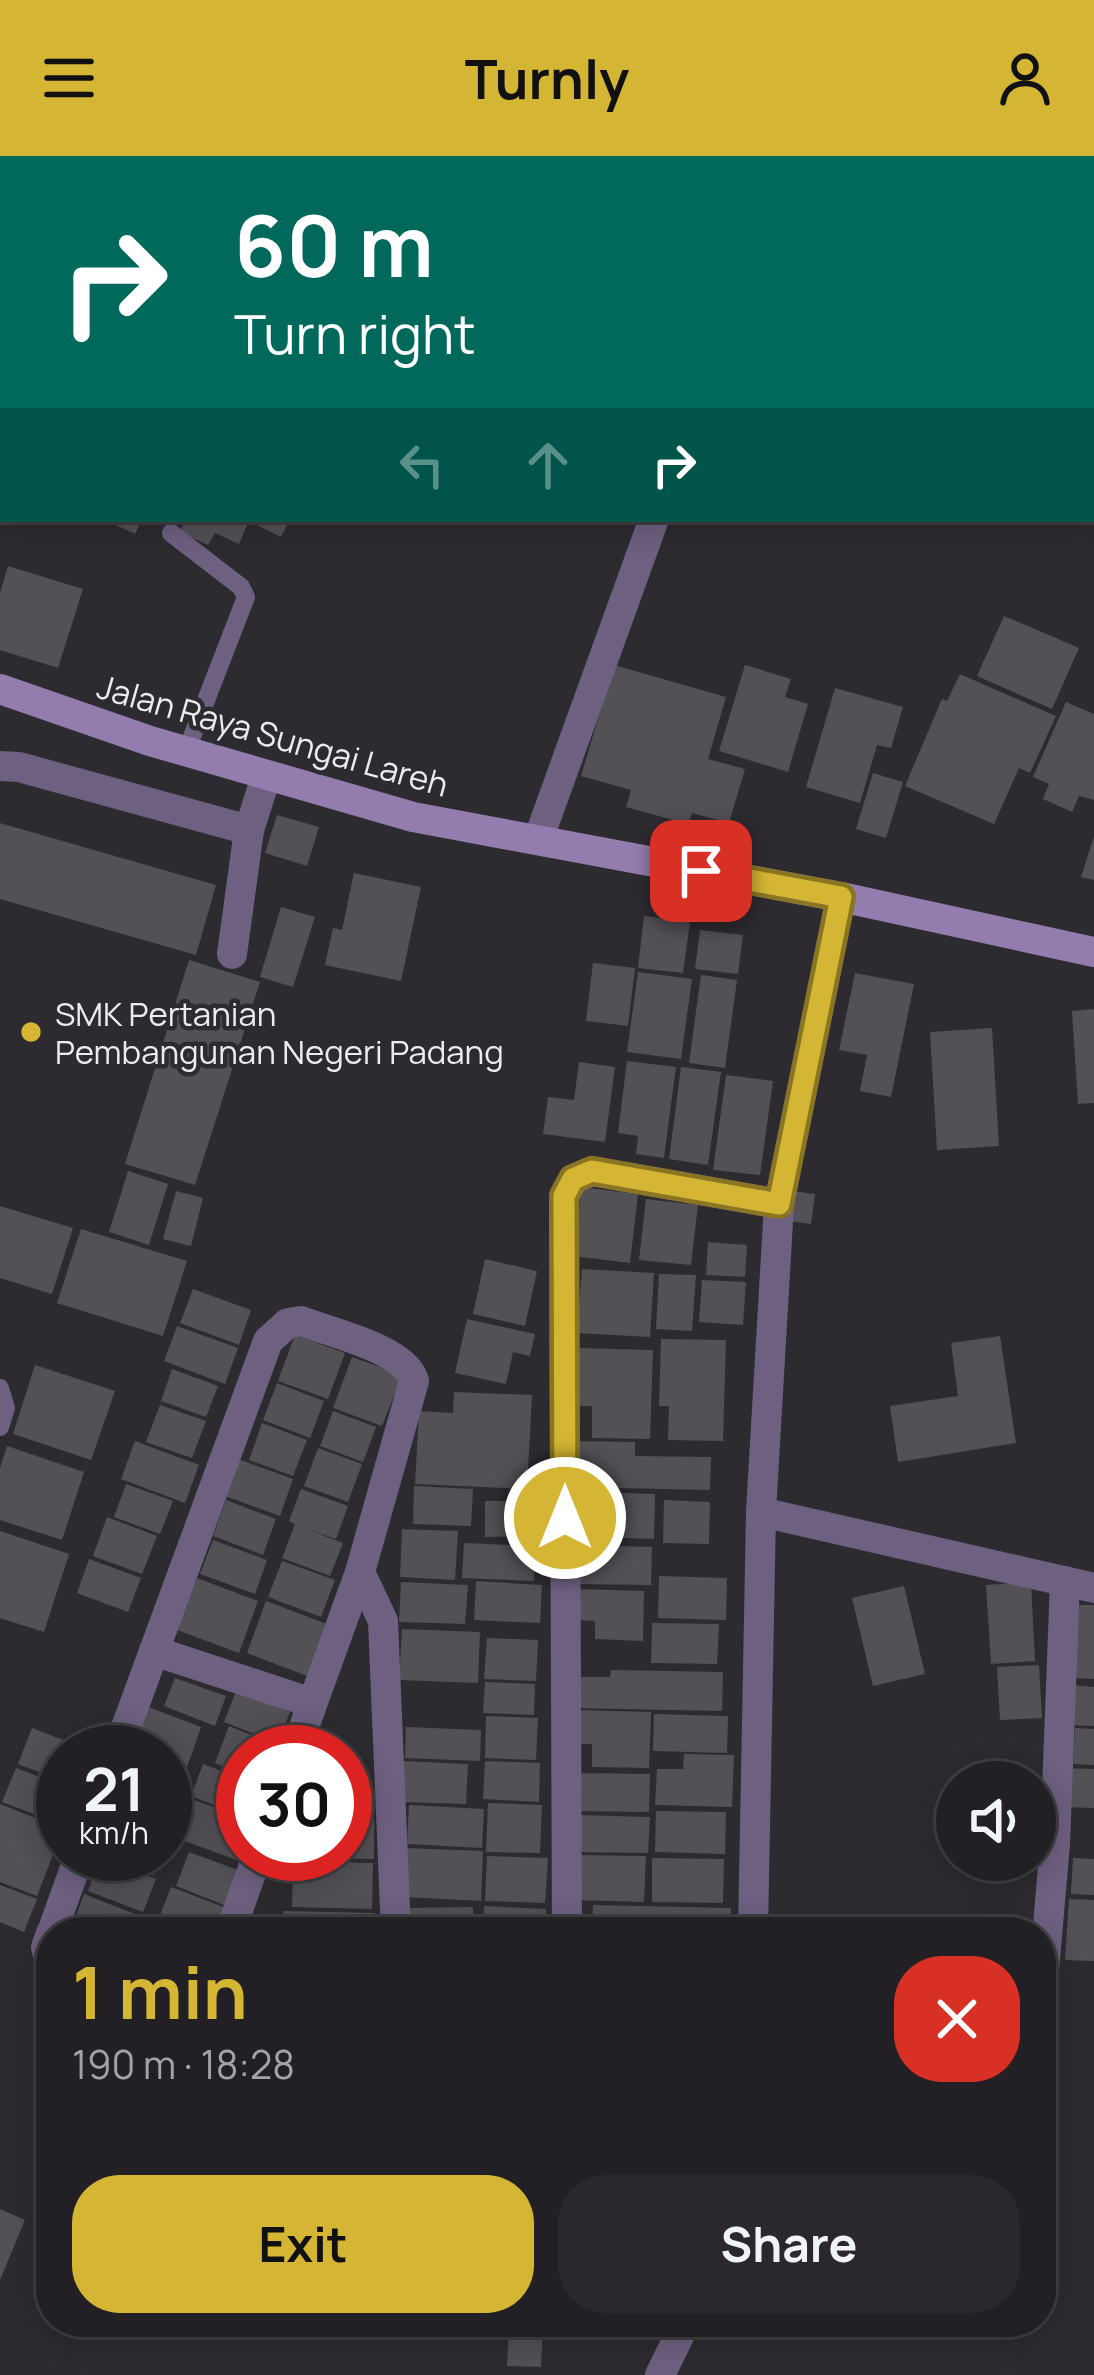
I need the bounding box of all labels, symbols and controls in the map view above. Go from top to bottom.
text: Turnly [465,41,629,115]
icon: menu [36,45,102,111]
icon: person [992,45,1058,111]
text: 60 m [234,187,434,302]
icon: right [36,204,192,360]
text: Turn right [234,296,476,370]
icon: left [389,432,455,498]
icon: ahead [515,432,581,498]
icon: right [641,432,707,498]
street label: Jalan Raya Sungai Lareh [92,663,454,807]
pin [650,820,752,922]
icon: arrive [668,838,734,904]
place label: SMK Pertanian Pembangunan Negeri Padang [55,991,504,1074]
marker: SMK Pertanian Pembangunan Negeri Padang [18,1019,44,1045]
position arrow [502,1455,628,1581]
speed limit sign: 30 [216,1725,372,1881]
text: 21 [83,1747,145,1829]
map controls [936,1761,1056,1881]
button: sound [936,1761,1056,1881]
text: km/h [79,1812,149,1853]
text: 1 min [72,1942,248,2041]
button: close [894,1956,1020,2082]
text: 190 m · 18:28 [72,2037,295,2091]
button: Exit [72,2175,534,2313]
button: Share [558,2175,1020,2313]

